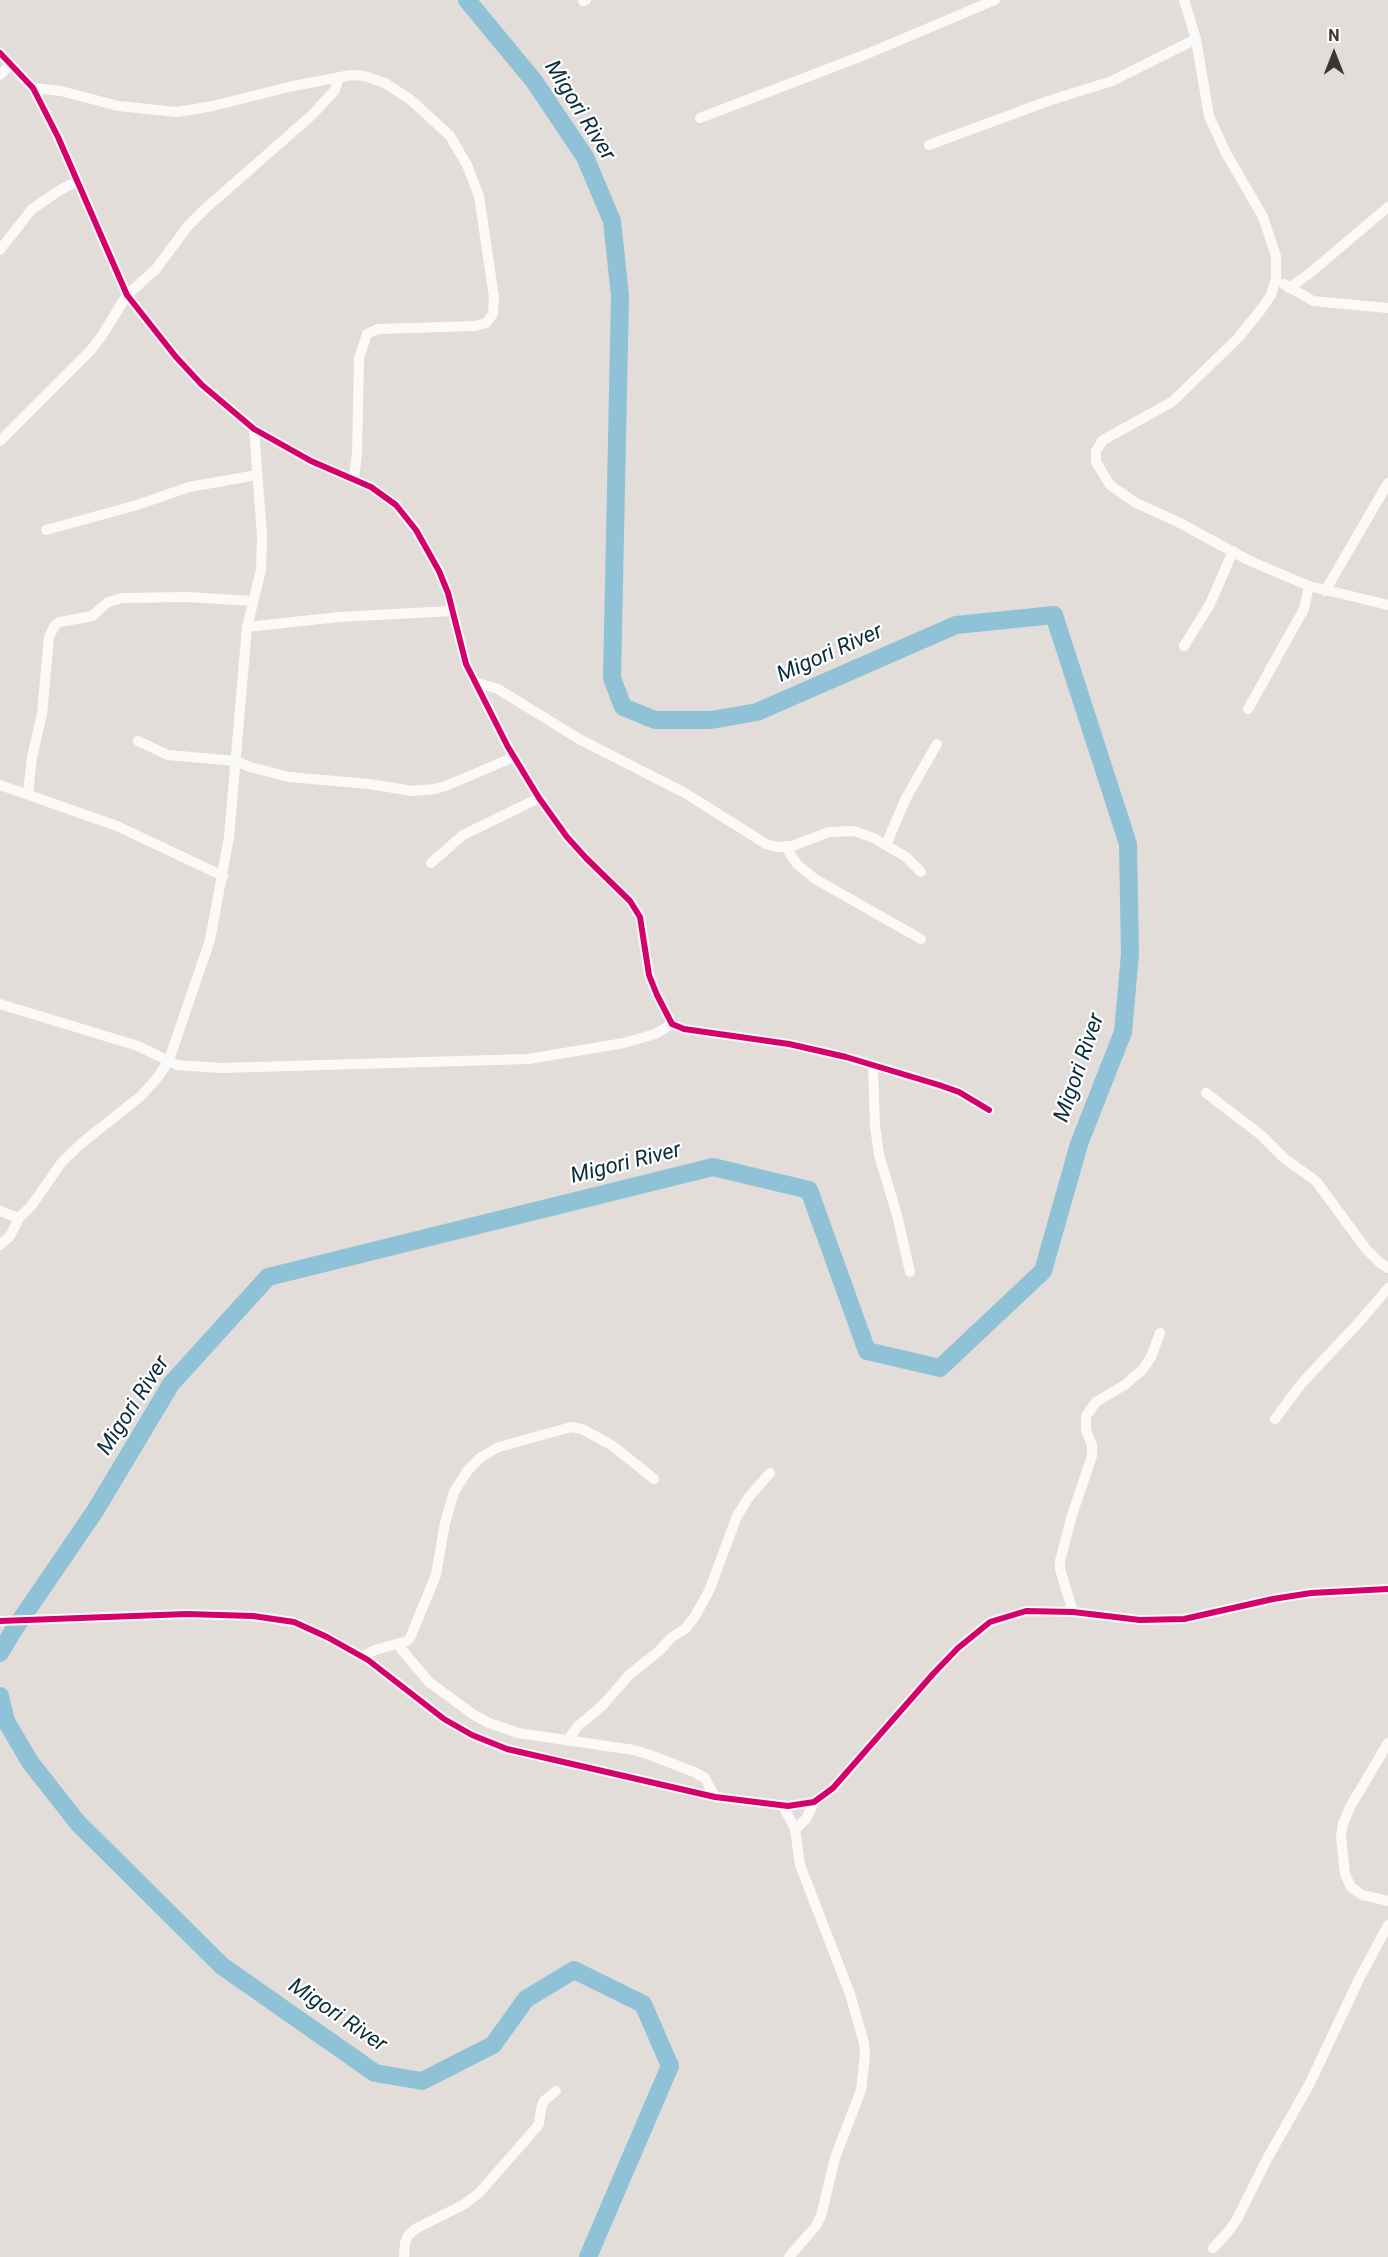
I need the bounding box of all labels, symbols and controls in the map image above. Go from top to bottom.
north arrow [1304,24,1364,84]
text: N [1328,26,1340,45]
water label: Migori River [538,56,620,166]
water label: Migori River [773,619,887,689]
water label: Migori River [1049,1010,1111,1126]
water label: Migori River [568,1138,684,1190]
water label: Migori River [92,1351,176,1461]
water label: Migori River [283,1973,391,2059]

